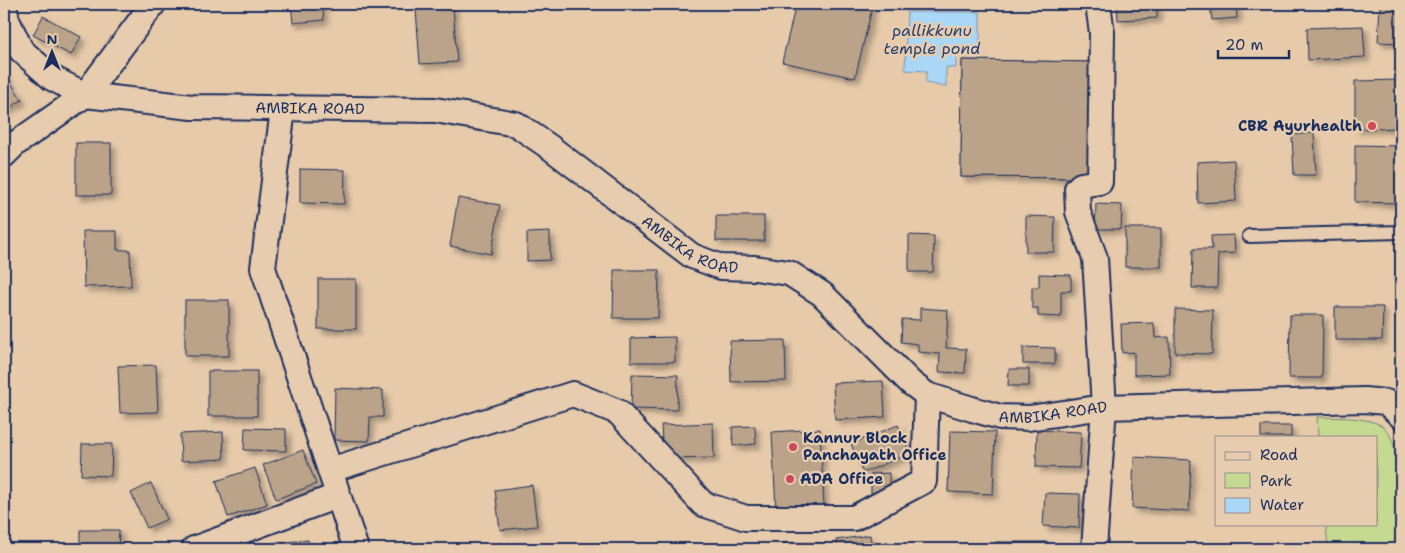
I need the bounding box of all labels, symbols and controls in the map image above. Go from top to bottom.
water label: pallikkunu temple pond [884,20,981,59]
north arrow [28,28,78,78]
scale bar [1218,28,1289,60]
text: N [46,30,58,48]
text: 20 m [1225,35,1264,55]
street label: AMBIKA ROAD [255,98,365,119]
place label: CBR Ayurhealth [1238,116,1362,136]
marker: CBR Ayurhealth [1366,120,1378,132]
street label: AMBIKA ROAD [638,211,739,278]
street label: AMBIKA ROAD [998,397,1109,428]
place label: Kannur Block Panchayath Office [803,428,946,465]
legend [1215,436,1378,526]
marker: Kannur Block Panchayath Office [787,441,799,453]
text: Road [1260,445,1298,465]
place label: ADA Office [800,469,883,489]
text: Park [1260,471,1292,491]
marker: ADA Office [784,473,796,485]
text: Water [1260,495,1304,515]

